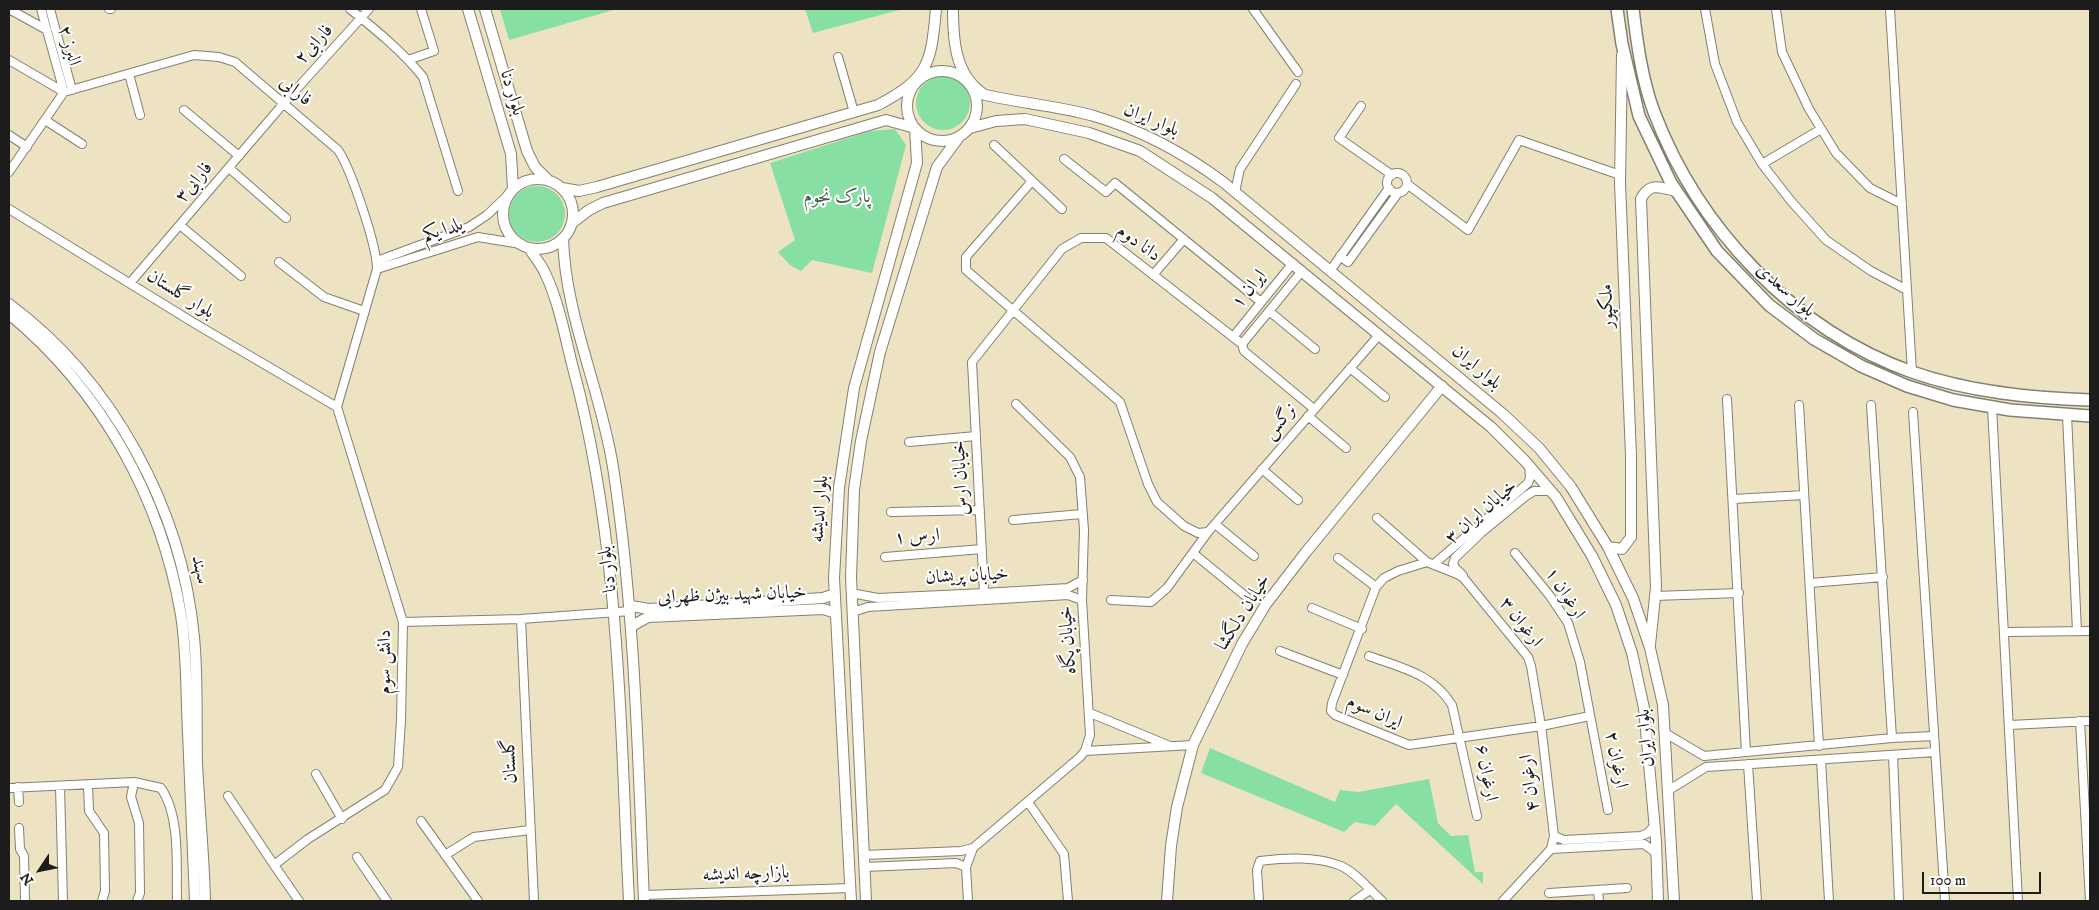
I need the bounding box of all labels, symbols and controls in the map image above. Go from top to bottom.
street label: فارابی۲ [291,20,339,70]
street label: البرز ۲ [51,23,85,69]
street label: بلوار دنا [493,67,529,119]
street label: فارابی [274,72,316,112]
street label: بلوار ایران [1120,99,1182,143]
street label: فارابی۳ [171,158,219,208]
park label: پارک نجوم [803,187,871,209]
street label: یلدا یکم [420,214,466,248]
street label: دانا دوم [1111,220,1165,268]
street label: بلوار سعدی [1751,259,1819,323]
street label: بلوار گلستان [142,265,218,325]
street label: ایران ۱ [1228,266,1272,314]
street label: ملکپور [1596,283,1620,329]
street label: بلوار ایران [1446,340,1506,396]
street label: نرگس [1259,399,1303,445]
street label: خیابان ارس [949,440,975,516]
street label: بلوار اندیشه [807,475,835,543]
street label: خیابان ایران ۳ [1441,476,1523,550]
street label: ارس ۱ [893,525,941,551]
street label: بلوار دنا [595,544,623,594]
street label: سهند [185,553,213,587]
street label: خیابان پریشان [925,563,1009,591]
street label: ارغوان ۱ [1539,564,1589,624]
street label: خیابان دلگشا [1212,570,1276,656]
street label: خیابان شهید بیژن ظهرابی [657,582,807,610]
street label: ارغوان ۳ [1493,593,1547,653]
street label: خیابان پگاه [1055,605,1083,675]
street label: دانش سوم [375,629,397,695]
street label: ایران سوم [1343,691,1405,735]
street label: بلوار ایران [1633,708,1661,768]
street label: ارغوان ۲ [1598,730,1632,790]
street label: گلستان [498,738,524,784]
street label: ارغوان ۶ [1468,743,1502,803]
street label: ارغوان ۴ [1516,753,1546,813]
north arrow [15,845,65,895]
street label: بازارچه اندیشه [702,862,790,888]
scale bar [1924,862,2043,894]
text: N [17,869,38,888]
text: 100 m [1930,871,1966,890]

